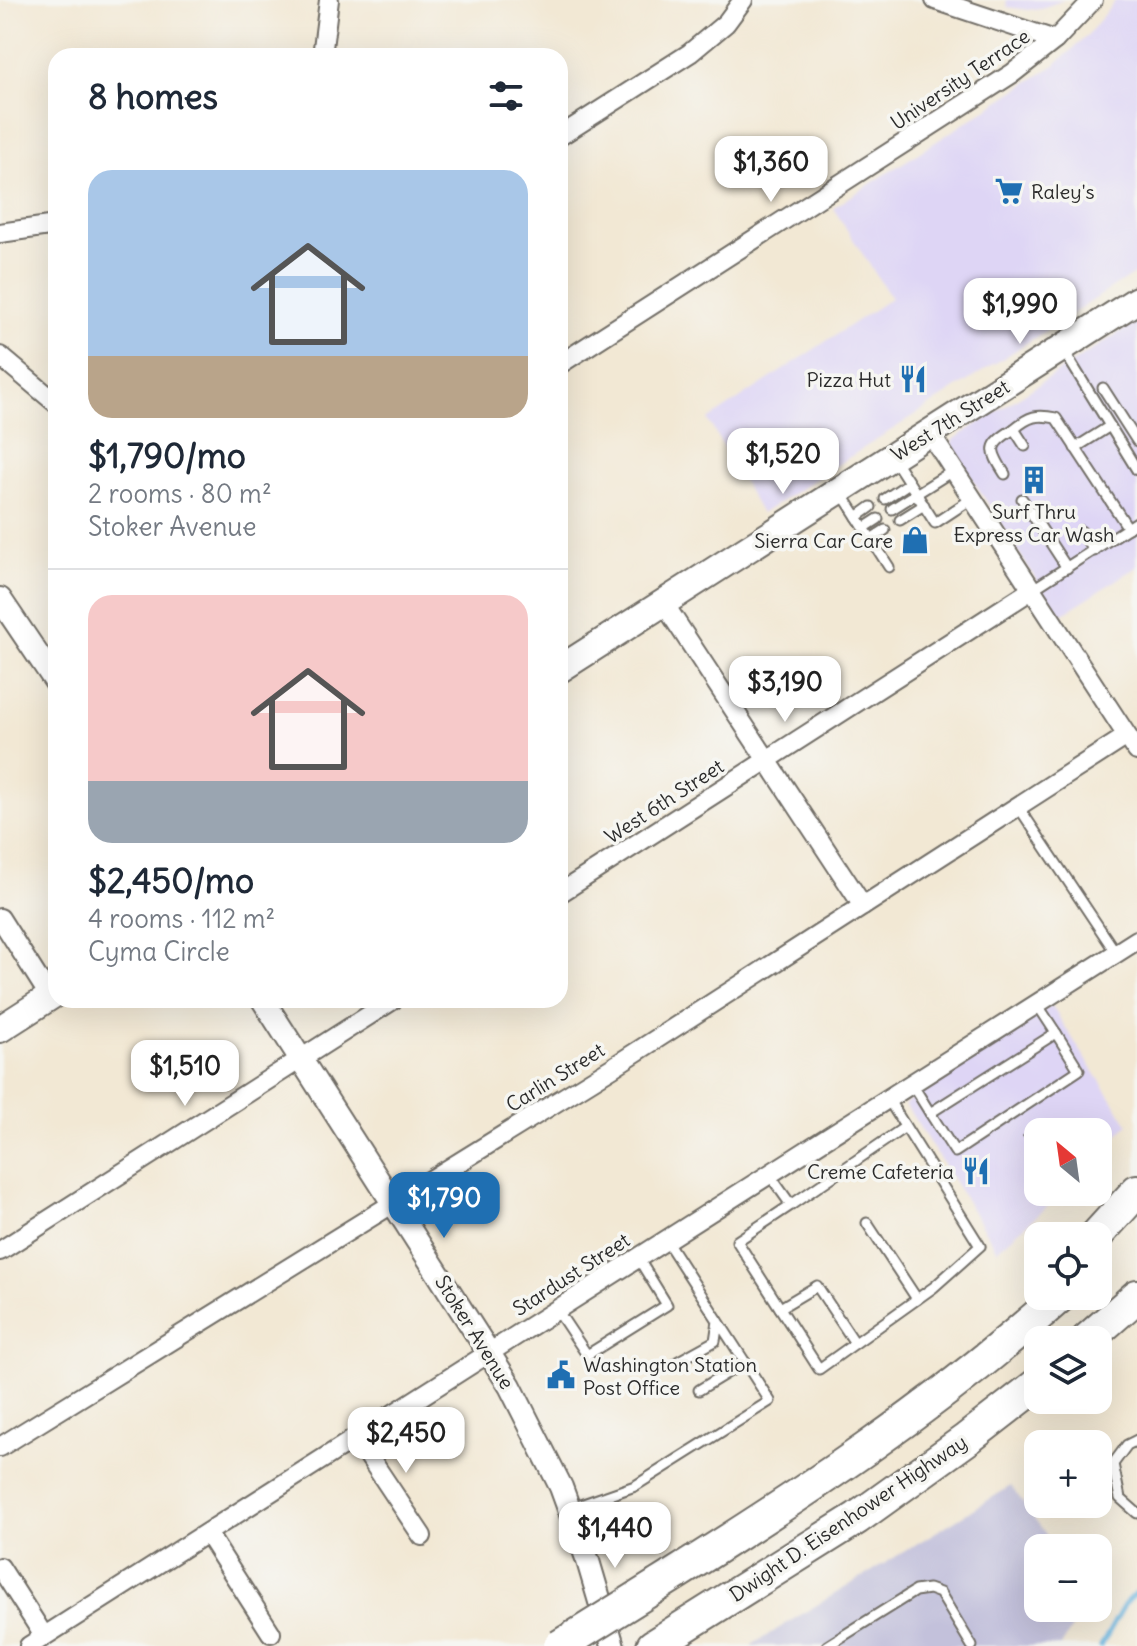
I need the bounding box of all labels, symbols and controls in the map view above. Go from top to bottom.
street label: University Terrace [886,23,1034,135]
icon: filters [484,74,528,118]
text: 8 homes [88,75,218,118]
pin: $1,360 [706,136,836,204]
text: $1,360 [733,145,809,178]
supermarket icon: Raley's [994,176,1024,206]
place label: Raley's [1031,179,1095,204]
icon: home [236,222,380,366]
pin: $1,990 [955,278,1085,346]
text: $1,990 [982,287,1058,320]
restaurant icon: Pizza Hut [898,364,928,394]
place label: Pizza Hut [807,367,891,392]
street label: West 7th Street [886,373,1014,466]
pin: $1,520 [718,428,848,496]
text: $1,790/mo [88,434,246,477]
text: $1,520 [745,437,821,470]
building icon: Surf Thru Express Car Wash [1019,465,1049,495]
text: 2 rooms · 80 m² [88,477,272,510]
place label: Surf Thru Express Car Wash [953,499,1115,547]
text: Stoker Avenue [88,510,256,543]
shop icon: Sierra Car Care [900,525,930,555]
place label: Sierra Car Care [754,528,893,553]
icon: home [236,647,380,791]
pin: $3,190 [720,656,850,724]
text: $3,190 [747,665,823,698]
street label: West 6th Street [600,753,728,849]
text: $2,450/mo [88,859,254,902]
text: 4 rooms · 112 m² [88,902,275,935]
text: Cyma Circle [88,935,230,968]
street label: Carlin Street [501,1037,609,1117]
pin: $1,510 [120,1040,250,1108]
text: $1,510 [149,1049,221,1082]
north arrow [1024,1118,1112,1206]
map controls [1024,1118,1112,1622]
restaurant icon: Creme Cafeteria [961,1156,991,1186]
place label: Creme Cafeteria [807,1159,954,1184]
pin: $1,790 [379,1172,509,1240]
text: $1,790 [407,1181,481,1214]
button: locate [1024,1222,1112,1310]
street label: Stardust Street [508,1227,634,1321]
street label: Stoker Avenue [430,1270,520,1394]
button: layers [1024,1326,1112,1414]
place label: Washington Station Post Office [583,1352,757,1400]
public building icon: Washington Station Post Office [546,1360,576,1390]
pin: $2,450 [341,1407,471,1475]
text: $2,450 [366,1416,446,1449]
street label: Dwight D. Eisenhower Highway [725,1429,971,1607]
button: + [1024,1430,1112,1518]
pin: $1,440 [550,1502,680,1570]
text: $1,440 [577,1511,653,1544]
button: − [1024,1534,1112,1622]

